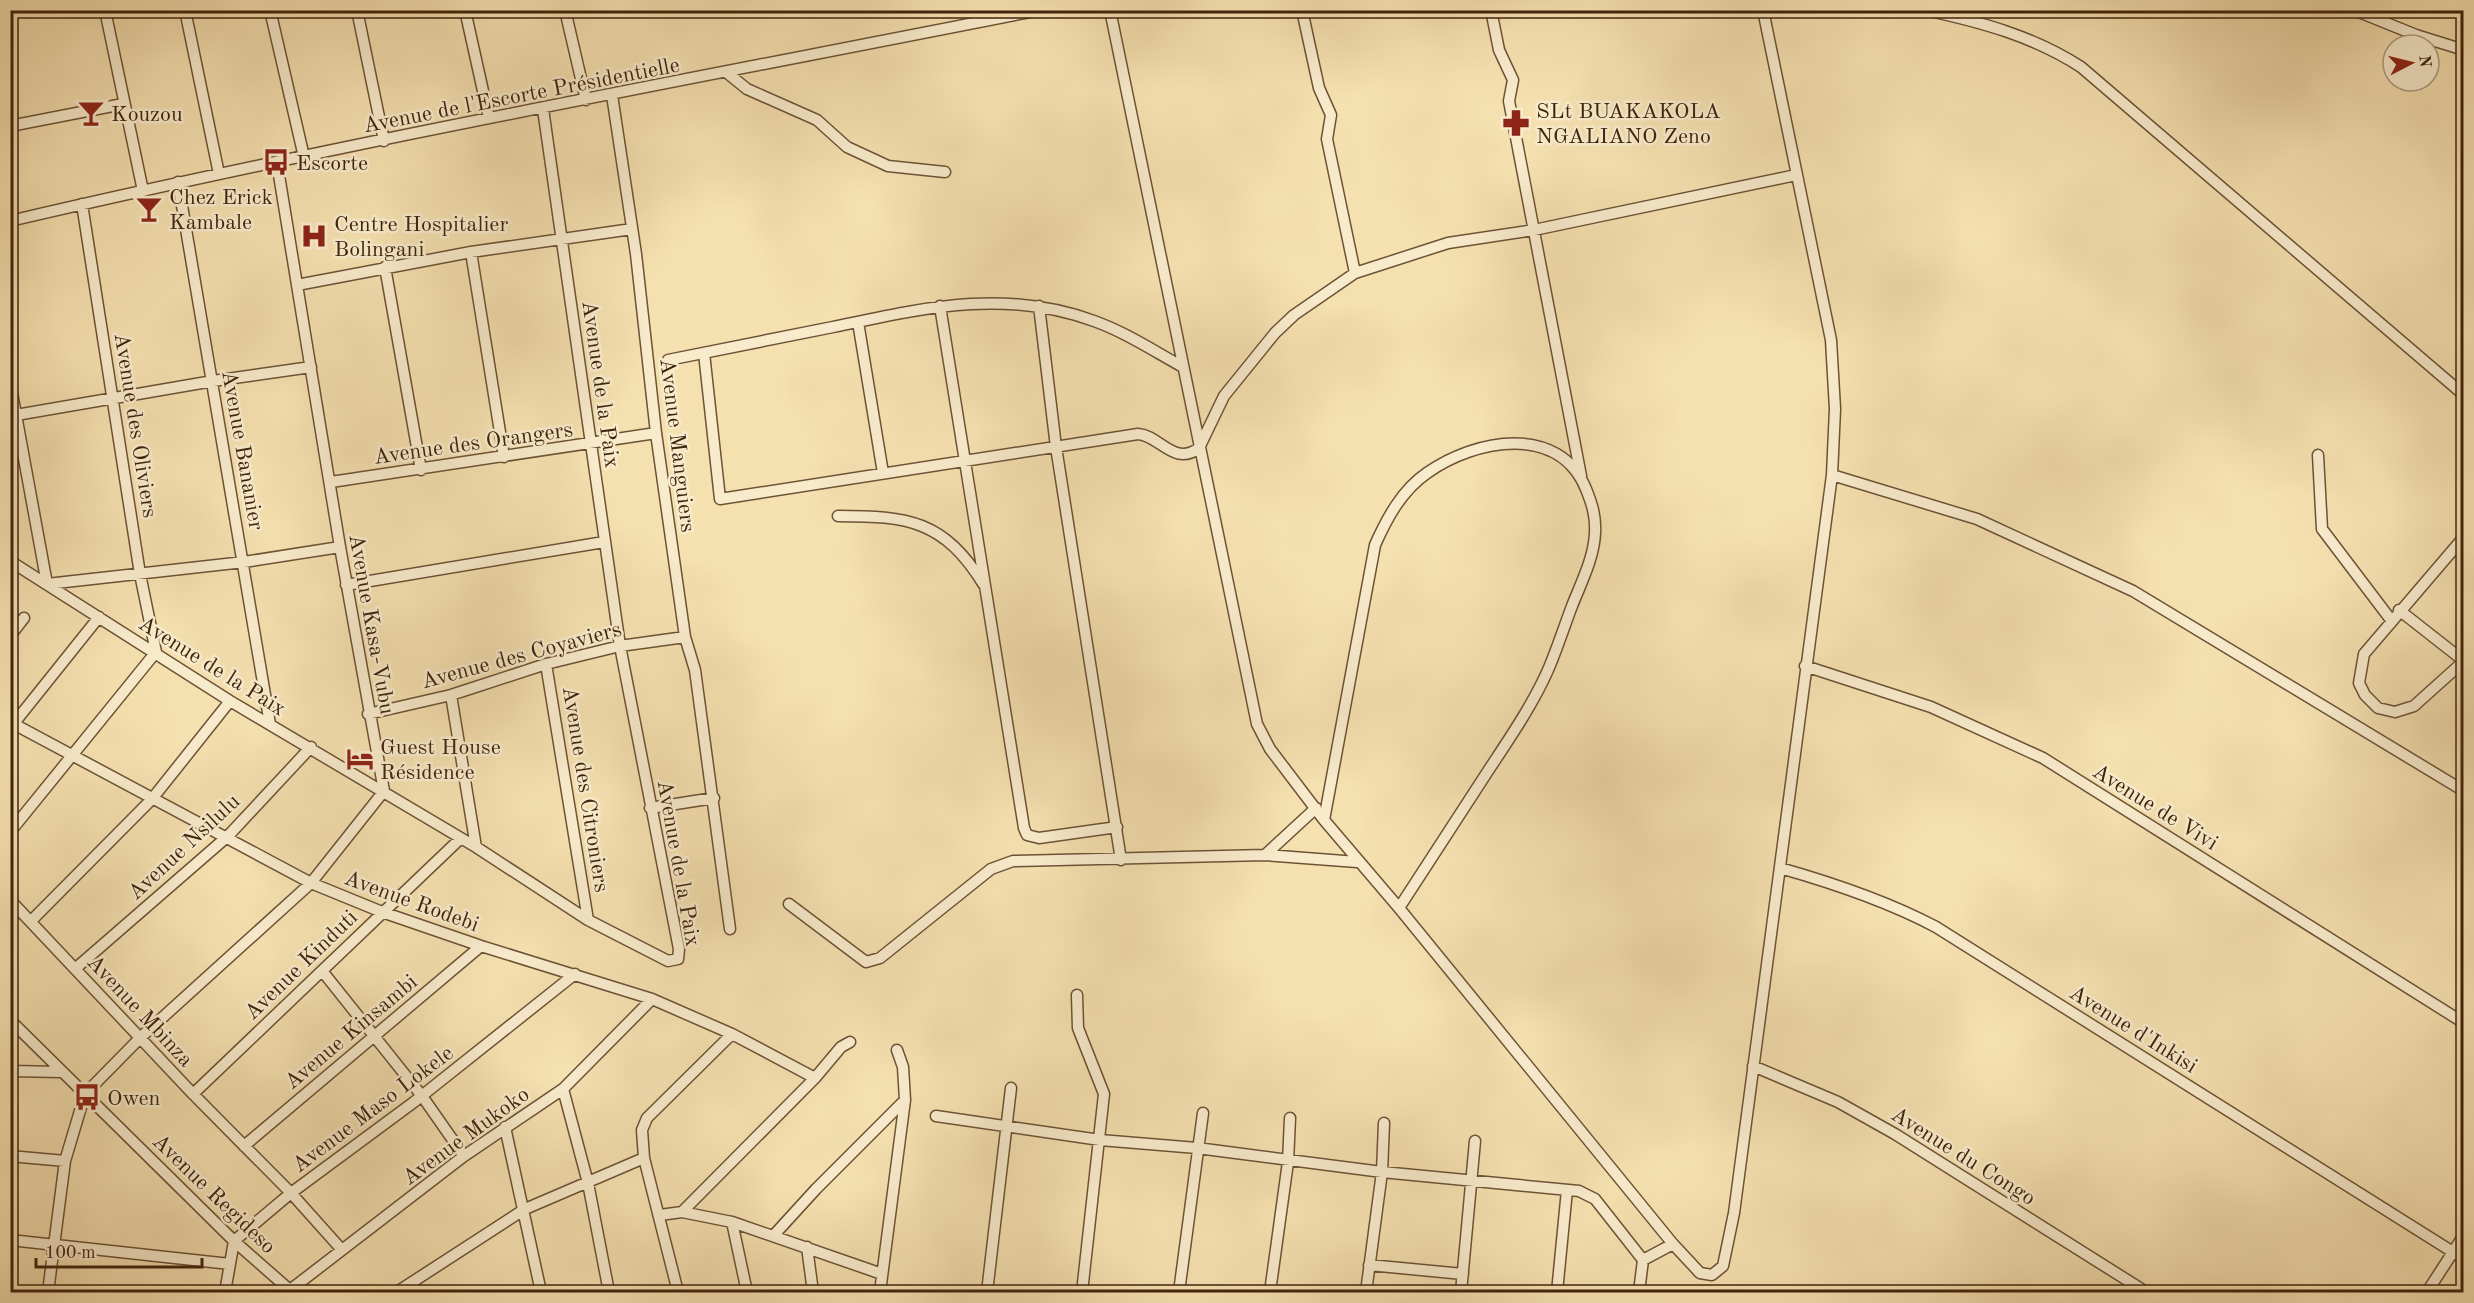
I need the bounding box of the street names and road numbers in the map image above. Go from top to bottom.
street label: Avenue de l'Escorte Présidentielle [361,54,682,137]
street label: Avenue de la Paix [577,299,623,469]
street label: Avenue des Oliviers [110,331,161,519]
street label: Avenue Manguiers [655,357,699,534]
street label: Avenue Bananier [217,369,267,532]
street label: Avenue des Orangers [372,419,574,469]
street label: Avenue Kasa-Vubu [344,532,398,717]
street label: Avenue de la Paix [134,613,289,721]
street label: Avenue des Coyaviers [419,619,624,693]
street label: Avenue des Citroniers [558,685,612,894]
street label: Avenue de Vivi [2088,760,2222,855]
street label: Avenue de la Paix [653,778,704,948]
street label: Avenue Nsilulu [124,790,245,905]
street label: Avenue Rodebi [341,867,482,936]
street label: Avenue Kinduti [241,906,362,1025]
street label: Avenue Mbinza [82,951,197,1072]
street label: Avenue Kinsambi [281,971,422,1094]
street label: Avenue d'Inkisi [2065,982,2201,1078]
street label: Avenue Maso Lokele [289,1042,458,1177]
street label: Avenue Mukoko [399,1083,534,1190]
street label: Avenue du Congo [1887,1103,2039,1210]
street label: Avenue Regideso [148,1130,279,1259]

